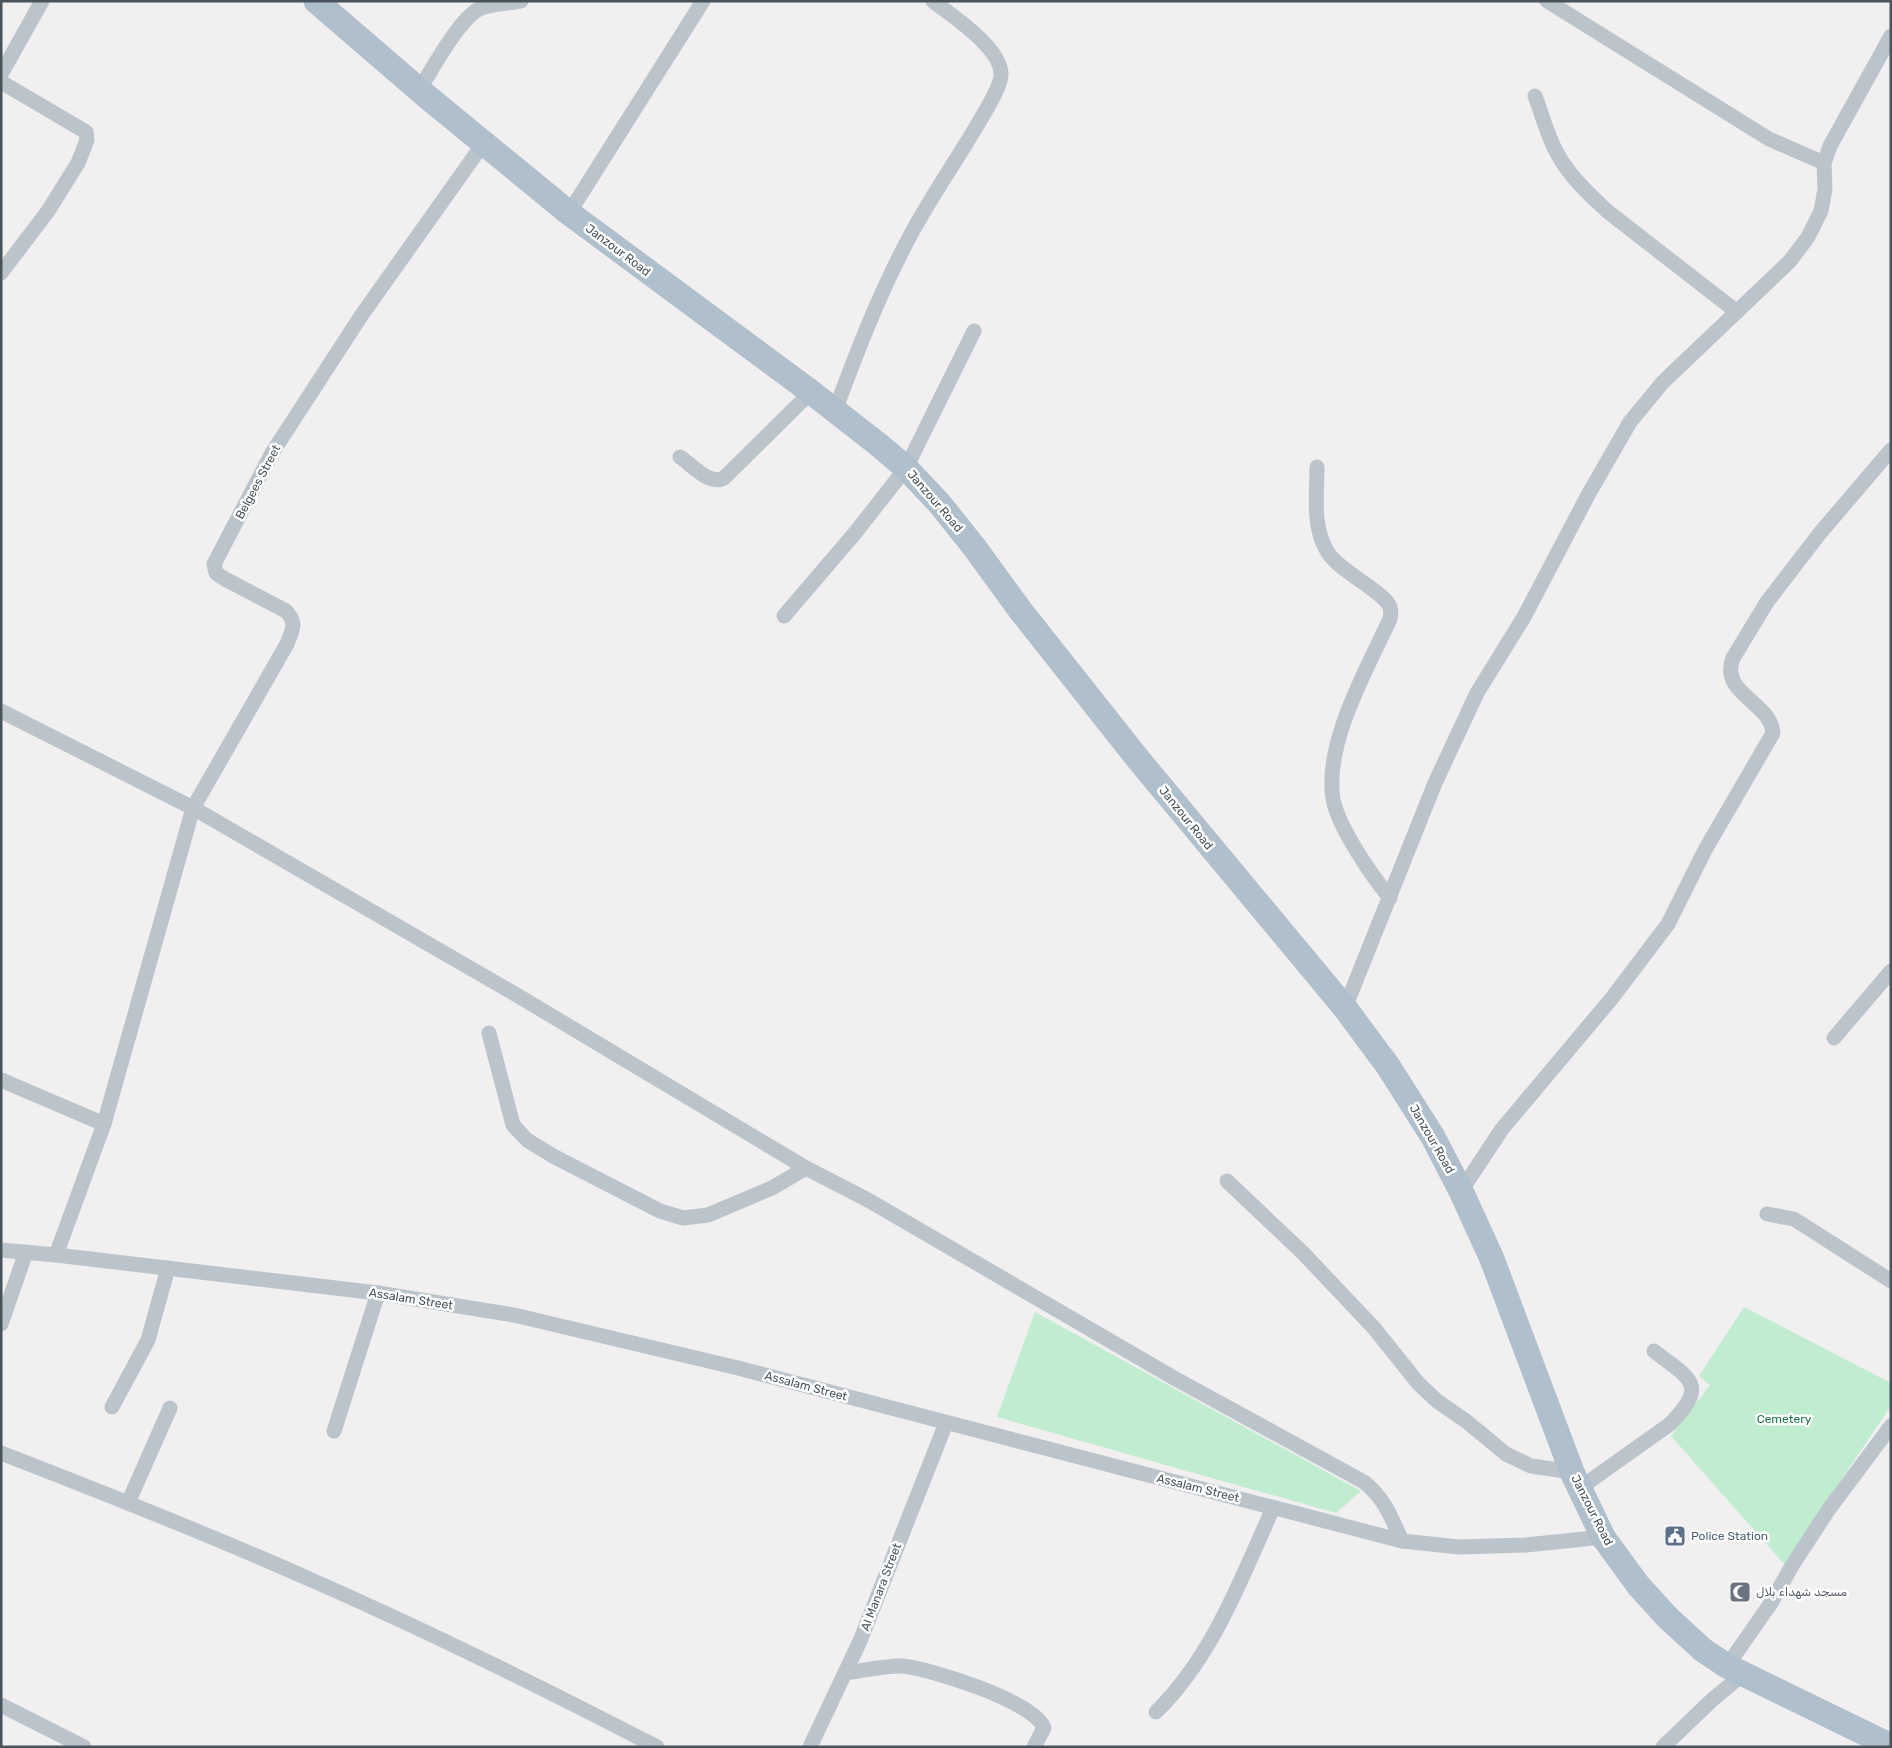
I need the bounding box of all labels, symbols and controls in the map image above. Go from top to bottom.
street label: Janzour Road [583,221,653,279]
street label: Belgees Street [233,442,284,521]
street label: Janzour Road [904,467,966,535]
street label: Janzour Road [1156,784,1216,852]
street label: Janzour Road [1407,1102,1457,1176]
street label: Assalam Street [368,1285,454,1313]
street label: Assalam Street [763,1368,849,1404]
park label: Cemetery [1757,1412,1812,1426]
street label: Assalam Street [1155,1471,1241,1505]
street label: Janzour Road [1568,1472,1616,1548]
public building icon: Police Station [1663,1524,1687,1548]
place label: Police Station [1691,1529,1768,1543]
street label: Al Manara Street [858,1541,904,1633]
mosque icon: مسجد شهداء بلال [1728,1580,1752,1604]
place label: مسجد شهداء بلال [1756,1585,1848,1599]

